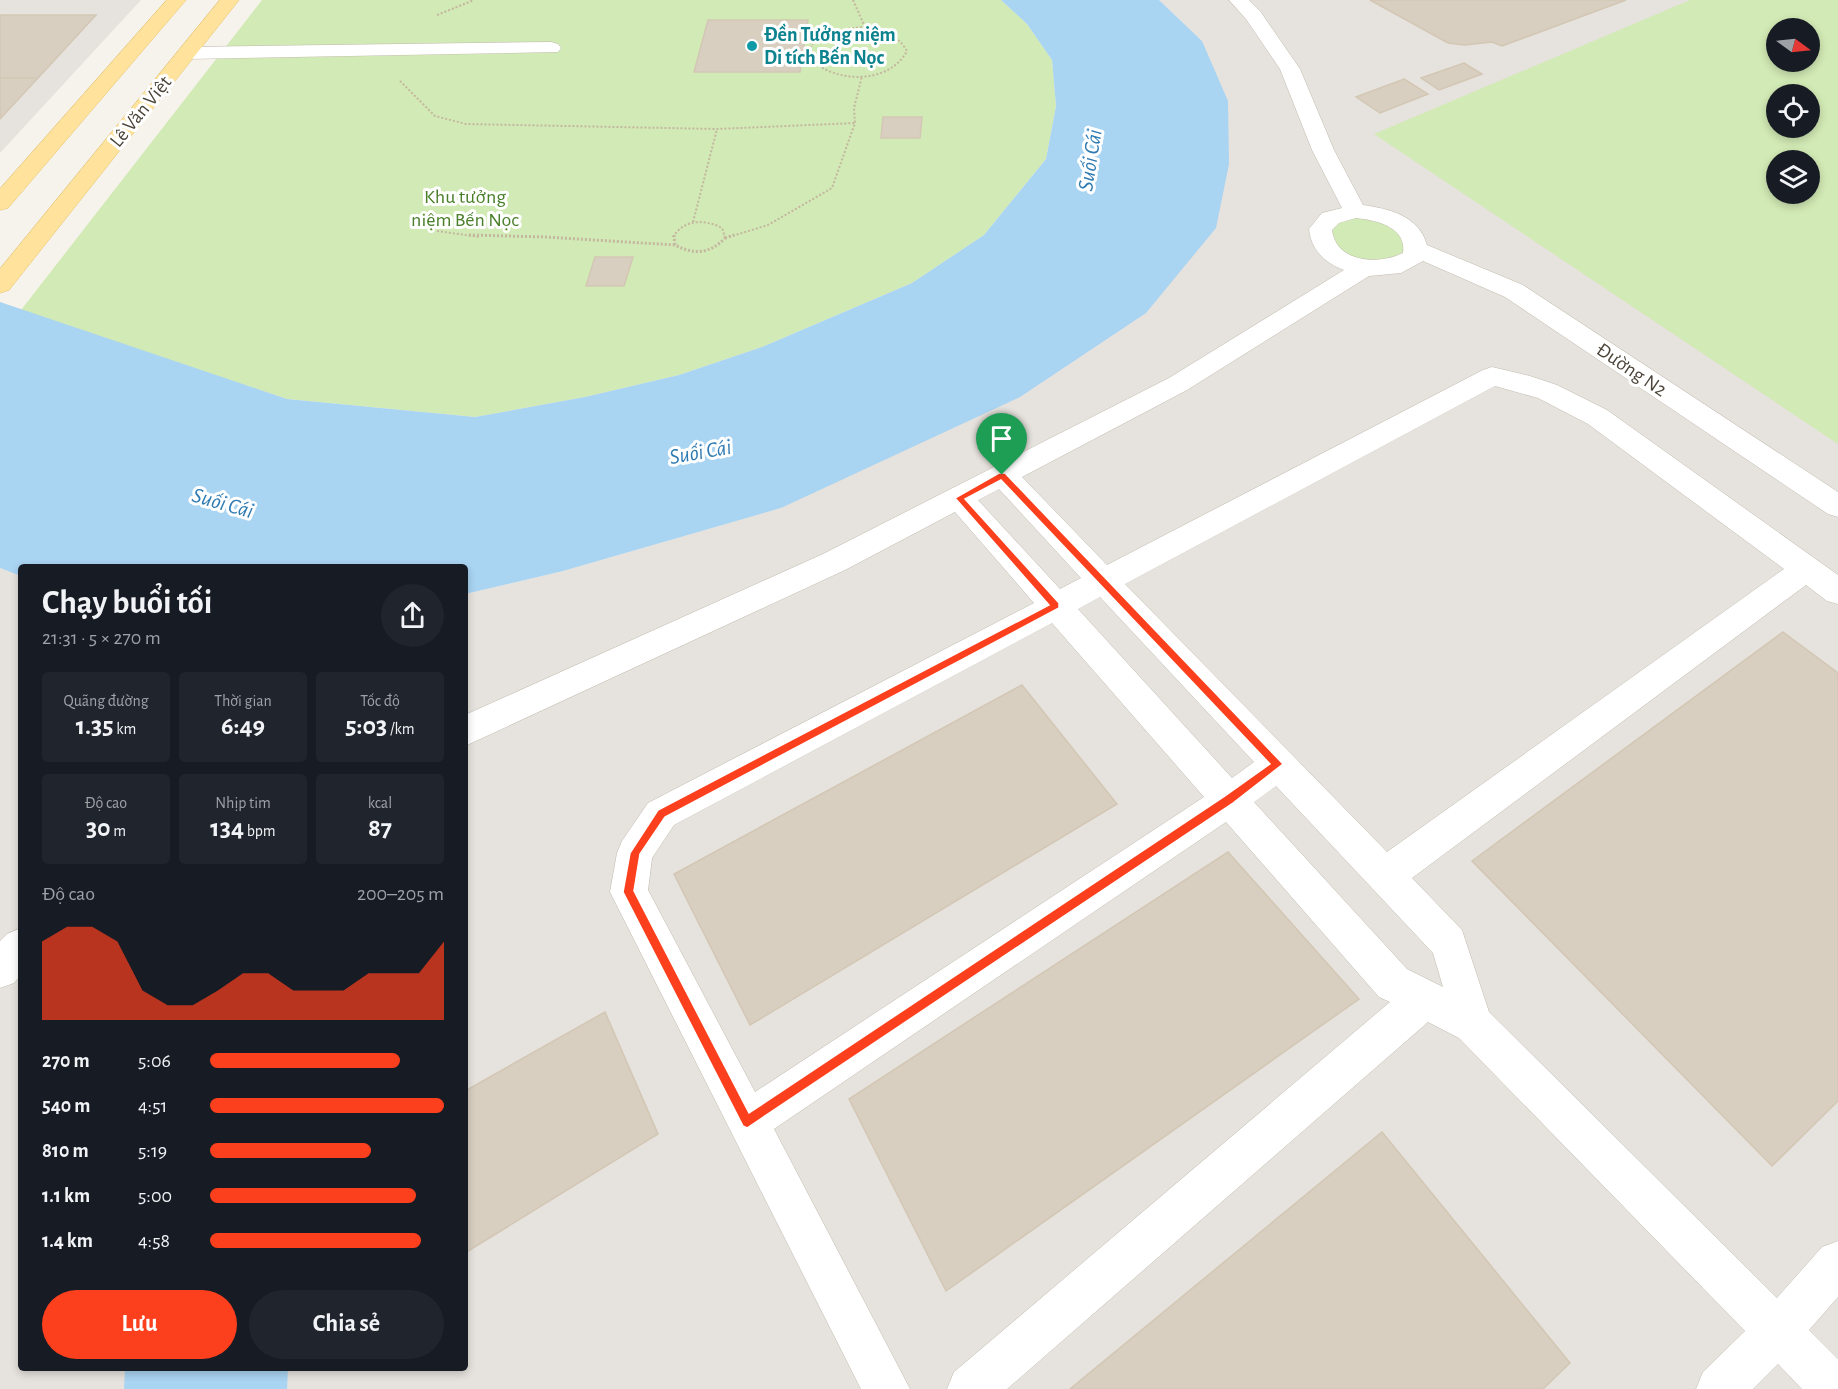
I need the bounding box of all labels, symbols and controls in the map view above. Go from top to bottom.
north arrow [1766,18,1820,72]
map controls [1766,18,1820,204]
place label: Đền Tưởng niệm Di tích Bến Nọc [764,23,896,68]
marker: Đền Tưởng niệm Di tích Bến Nọc [745,39,759,53]
street label: Lê Văn Việt [106,72,176,151]
button: locate [1766,84,1820,138]
water label: Suối Cái [1074,127,1106,193]
button: layers [1766,150,1820,204]
park label: Khu tưởng niệm Bến Nọc [411,187,519,230]
street label: Đường N2 [1593,339,1670,400]
pin [976,413,1027,475]
icon: arrive [985,422,1018,455]
water label: Suối Cái [668,436,733,468]
water label: Suối Cái [190,484,256,522]
button: share [381,584,444,647]
text: Chạy buổi tối [42,587,212,620]
text: 21:31 · 5 × 270 m [42,628,161,648]
text: Quãng đường [63,693,149,709]
text: Thời gian [214,693,272,709]
text: Tốc độ [360,693,400,709]
text: 1.35 [76,713,114,739]
text: 6:49 [221,713,265,739]
text: 5:03 [345,713,387,739]
text: km [114,721,136,737]
text: /km [387,721,415,737]
text: Độ cao [85,795,127,811]
text: Nhịp tim [215,795,271,811]
text: kcal [368,795,392,811]
text: 30 [86,815,111,841]
text: 134 [210,815,244,841]
text: 87 [368,815,392,841]
text: m [111,823,126,839]
text: bpm [244,823,276,839]
text: Độ cao [42,884,95,904]
text: 200–205 m [357,884,444,904]
text: 270 m [42,1051,90,1071]
text: 5:06 [138,1051,171,1071]
text: 540 m [42,1096,90,1116]
text: 4:51 [138,1096,167,1116]
text: 810 m [42,1141,89,1161]
text: 5:19 [138,1141,167,1161]
text: 1.1 km [42,1186,90,1206]
text: 5:00 [138,1186,172,1206]
text: 1.4 km [42,1231,93,1251]
text: 4:58 [138,1231,170,1251]
button: Lưu [42,1290,237,1359]
button: Chia sẻ [249,1290,444,1359]

